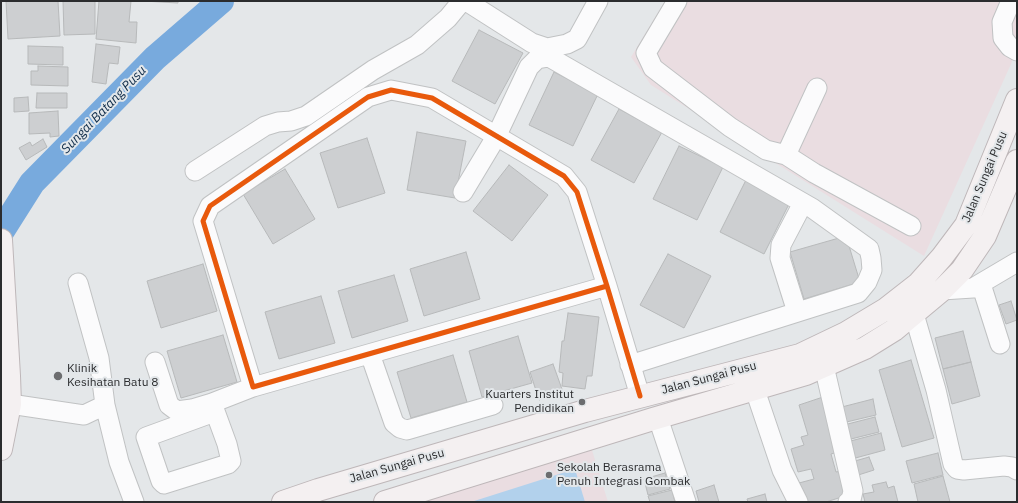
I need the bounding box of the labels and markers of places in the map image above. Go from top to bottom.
place label: Klinik Kesihatan Batu 8 [67,362,159,390]
marker: Klinik Kesihatan Batu 8 [52,370,64,382]
place label: Kuarters Institut Pendidikan [485,388,574,416]
marker: Kuarters Institut Pendidikan [577,397,587,407]
place label: Sekolah Berasrama Penuh Integrasi Gombak [557,461,690,489]
marker: Sekolah Berasrama Penuh Integrasi Gombak [544,470,554,480]

